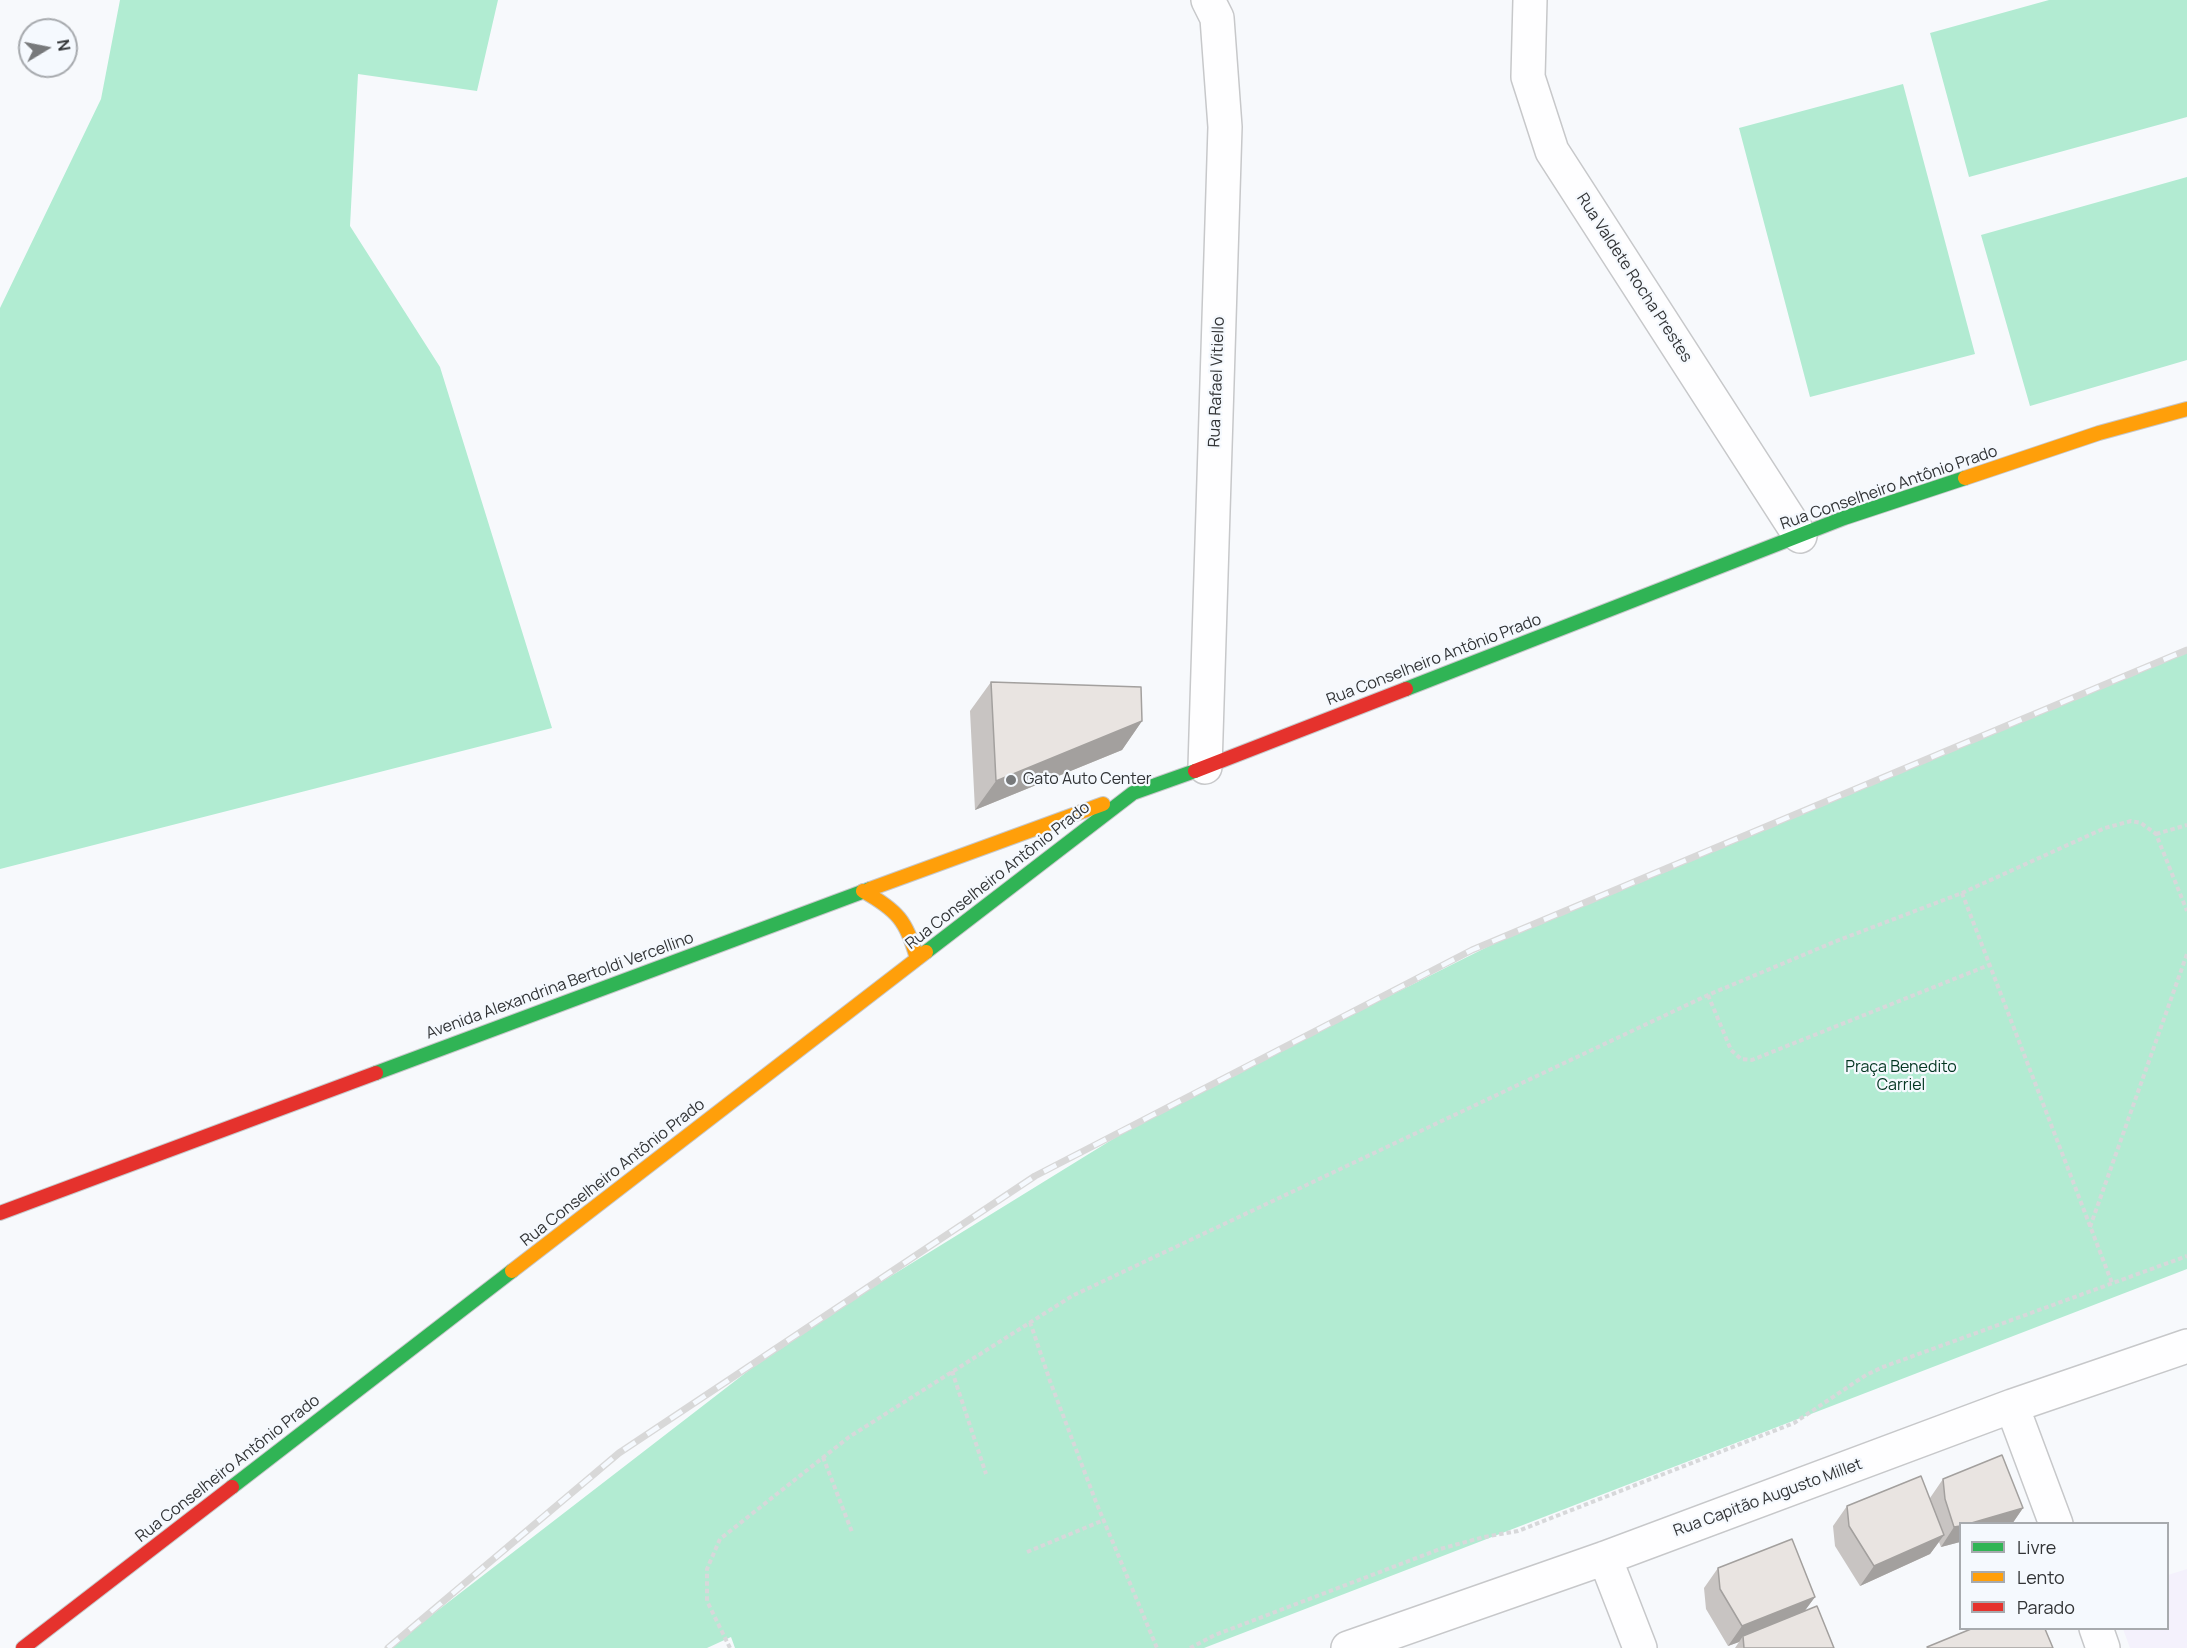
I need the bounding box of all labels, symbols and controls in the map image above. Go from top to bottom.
north arrow [18,18,78,78]
text: N [52,38,76,53]
street label: Rua Valdete Rocha Prestes [1572,190,1696,366]
street label: Rua Rafael Vitiello [1205,316,1229,448]
street label: Rua Conselheiro Antônio Prado [1778,442,2000,534]
street label: Rua Conselheiro Antônio Prado [1324,610,1544,710]
place label: Gato Auto Center [1023,770,1152,790]
marker: Gato Auto Center [1004,773,1018,787]
street label: Rua Conselheiro Antônio Prado [902,798,1094,954]
street label: Avenida Alexandrina Bertoldi Vercellino [423,928,697,1044]
park label: Praça Benedito Carriel [1845,1058,1957,1096]
street label: Rua Conselheiro Antônio Prado [517,1095,709,1251]
street label: Rua Conselheiro Antônio Prado [132,1391,324,1547]
street label: Rua Capitão Augusto Millet [1671,1455,1865,1541]
legend [1959,1522,2169,1630]
text: Livre [2017,1535,2056,1559]
text: Lento [2017,1565,2065,1589]
text: Parado [2017,1595,2075,1619]

